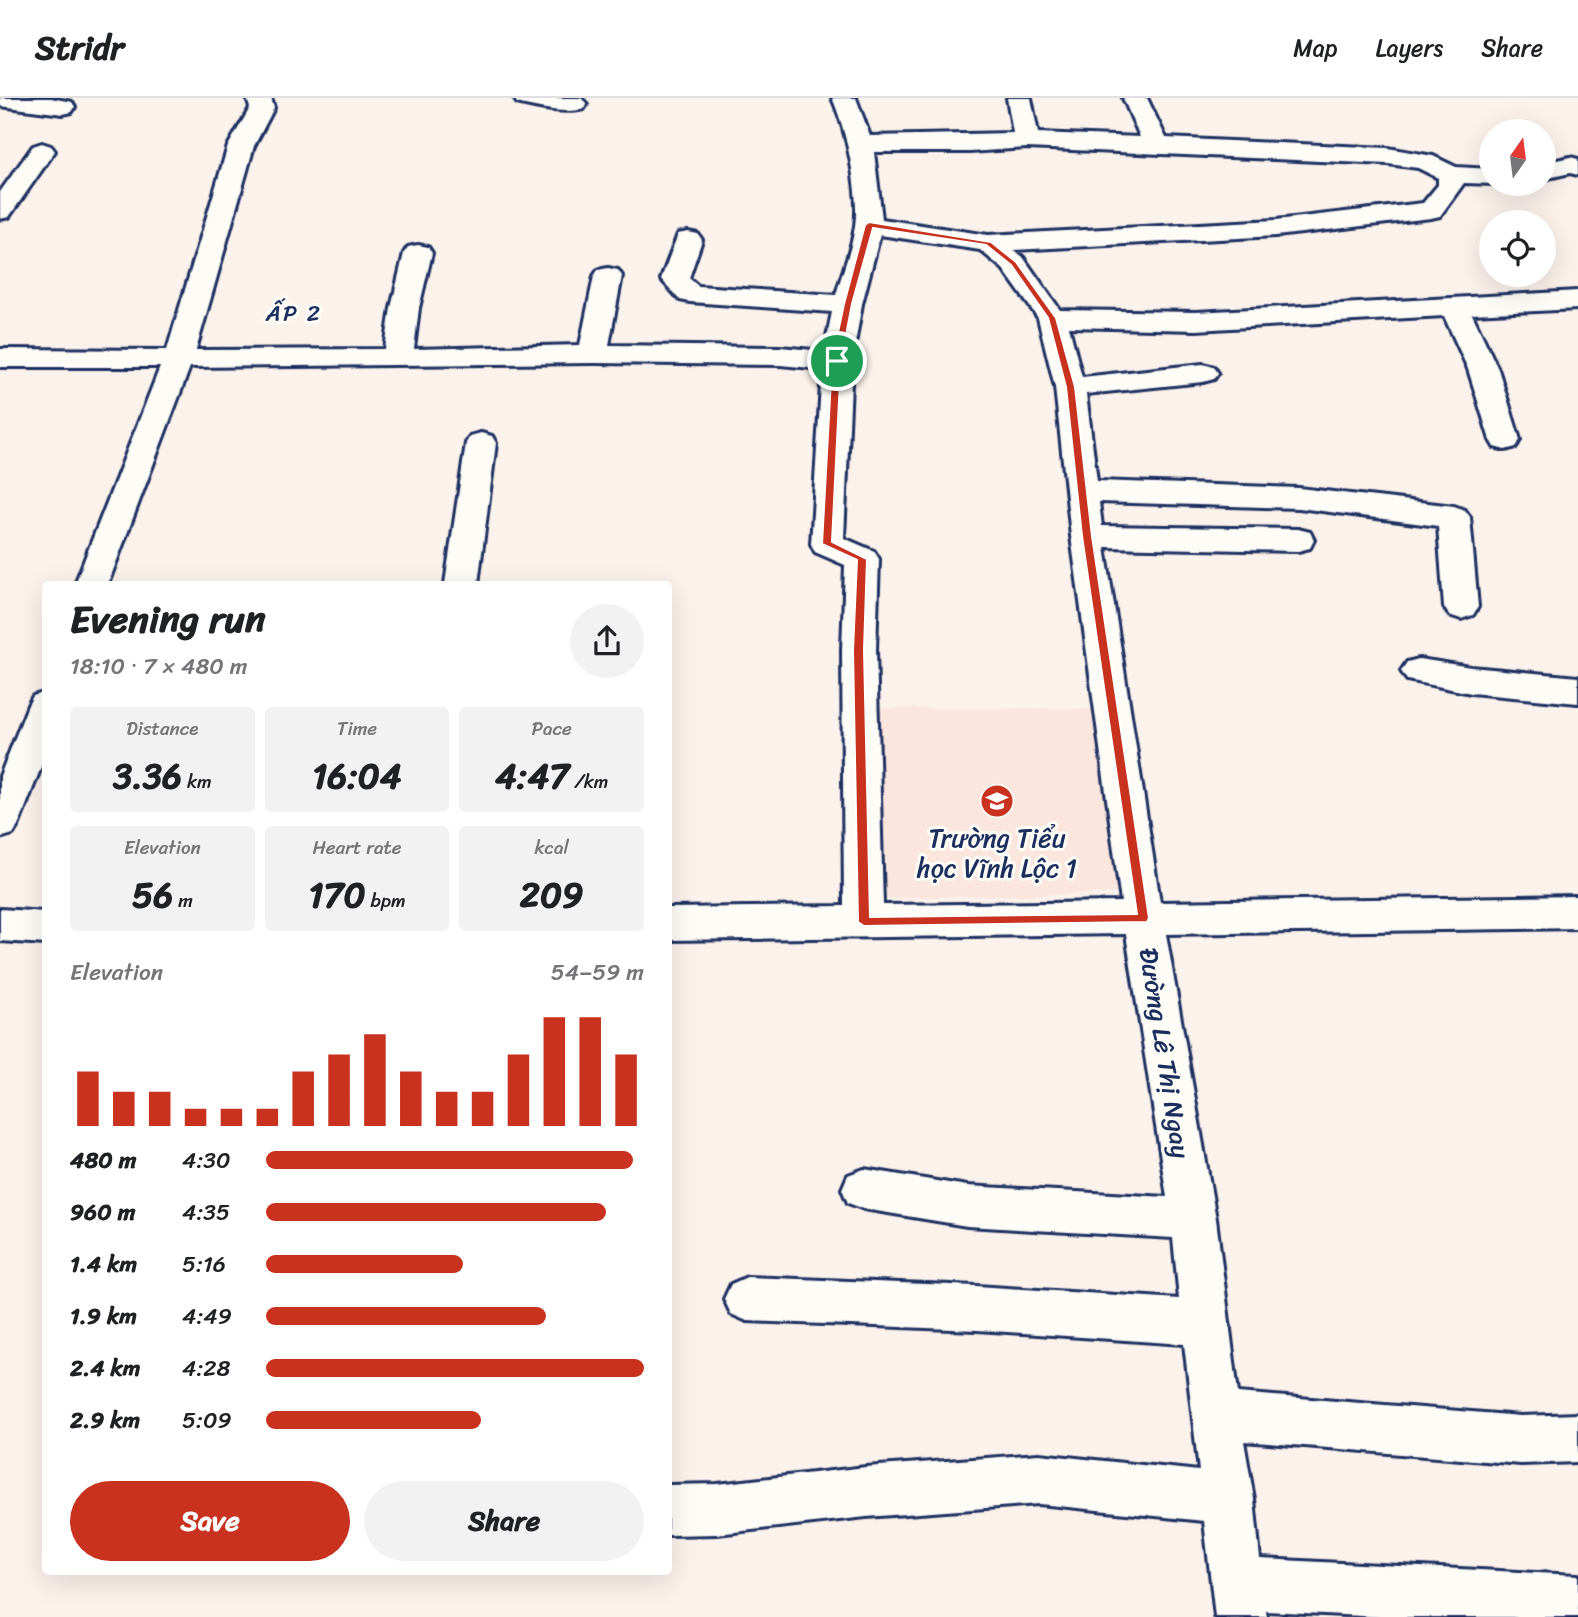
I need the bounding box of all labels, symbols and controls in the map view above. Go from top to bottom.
text: Stridr [35,19,124,77]
text: Map [1293,27,1338,69]
text: Layers [1376,27,1443,69]
text: Share [1481,27,1543,69]
north arrow [1479,119,1556,196]
map controls [1479,119,1556,287]
button: locate [1479,210,1556,287]
district label: ẤP 2 [265,293,322,334]
pin [807,331,867,391]
icon: arrive [818,342,856,380]
text: Evening run [70,586,266,653]
button: share [570,604,644,678]
text: 18:10 · 7 × 480 m [70,646,248,687]
text: Distance [126,712,198,745]
text: Time [337,712,377,745]
text: Pace [532,712,572,745]
text: 3.36 [113,745,182,807]
text: 16:04 [312,745,402,807]
text: 4:47 [495,745,569,807]
text: km [182,765,212,798]
text: /km [569,765,608,798]
school or university icon: Trường Tiểu học Vĩnh Lộc 1 [978,782,1016,820]
place label: Trường Tiểu học Vĩnh Lộc 1 [916,815,1077,891]
text: Elevation [124,831,201,864]
text: Heart rate [312,831,402,864]
text: kcal [534,831,569,864]
text: 56 [132,864,173,926]
text: 170 [308,864,366,926]
text: 209 [520,864,584,926]
text: m [173,884,193,917]
text: bpm [366,884,406,917]
street label: Đường Lê Thị Ngay [1126,944,1204,1162]
text: Elevation [70,952,163,993]
text: 54–59 m [551,952,644,993]
text: 480 m [70,1140,136,1181]
text: 4:30 [182,1140,230,1181]
text: 960 m [70,1192,135,1233]
text: 4:35 [182,1192,230,1233]
text: 1.4 km [70,1244,137,1285]
text: 5:16 [182,1244,226,1285]
text: 1.9 km [70,1296,137,1337]
text: 4:49 [182,1296,232,1337]
text: 2.4 km [70,1348,140,1389]
text: 4:28 [182,1348,230,1389]
text: 2.9 km [70,1400,140,1441]
text: 5:09 [182,1400,232,1441]
button: Save [70,1481,350,1561]
button: Share [364,1481,644,1561]

